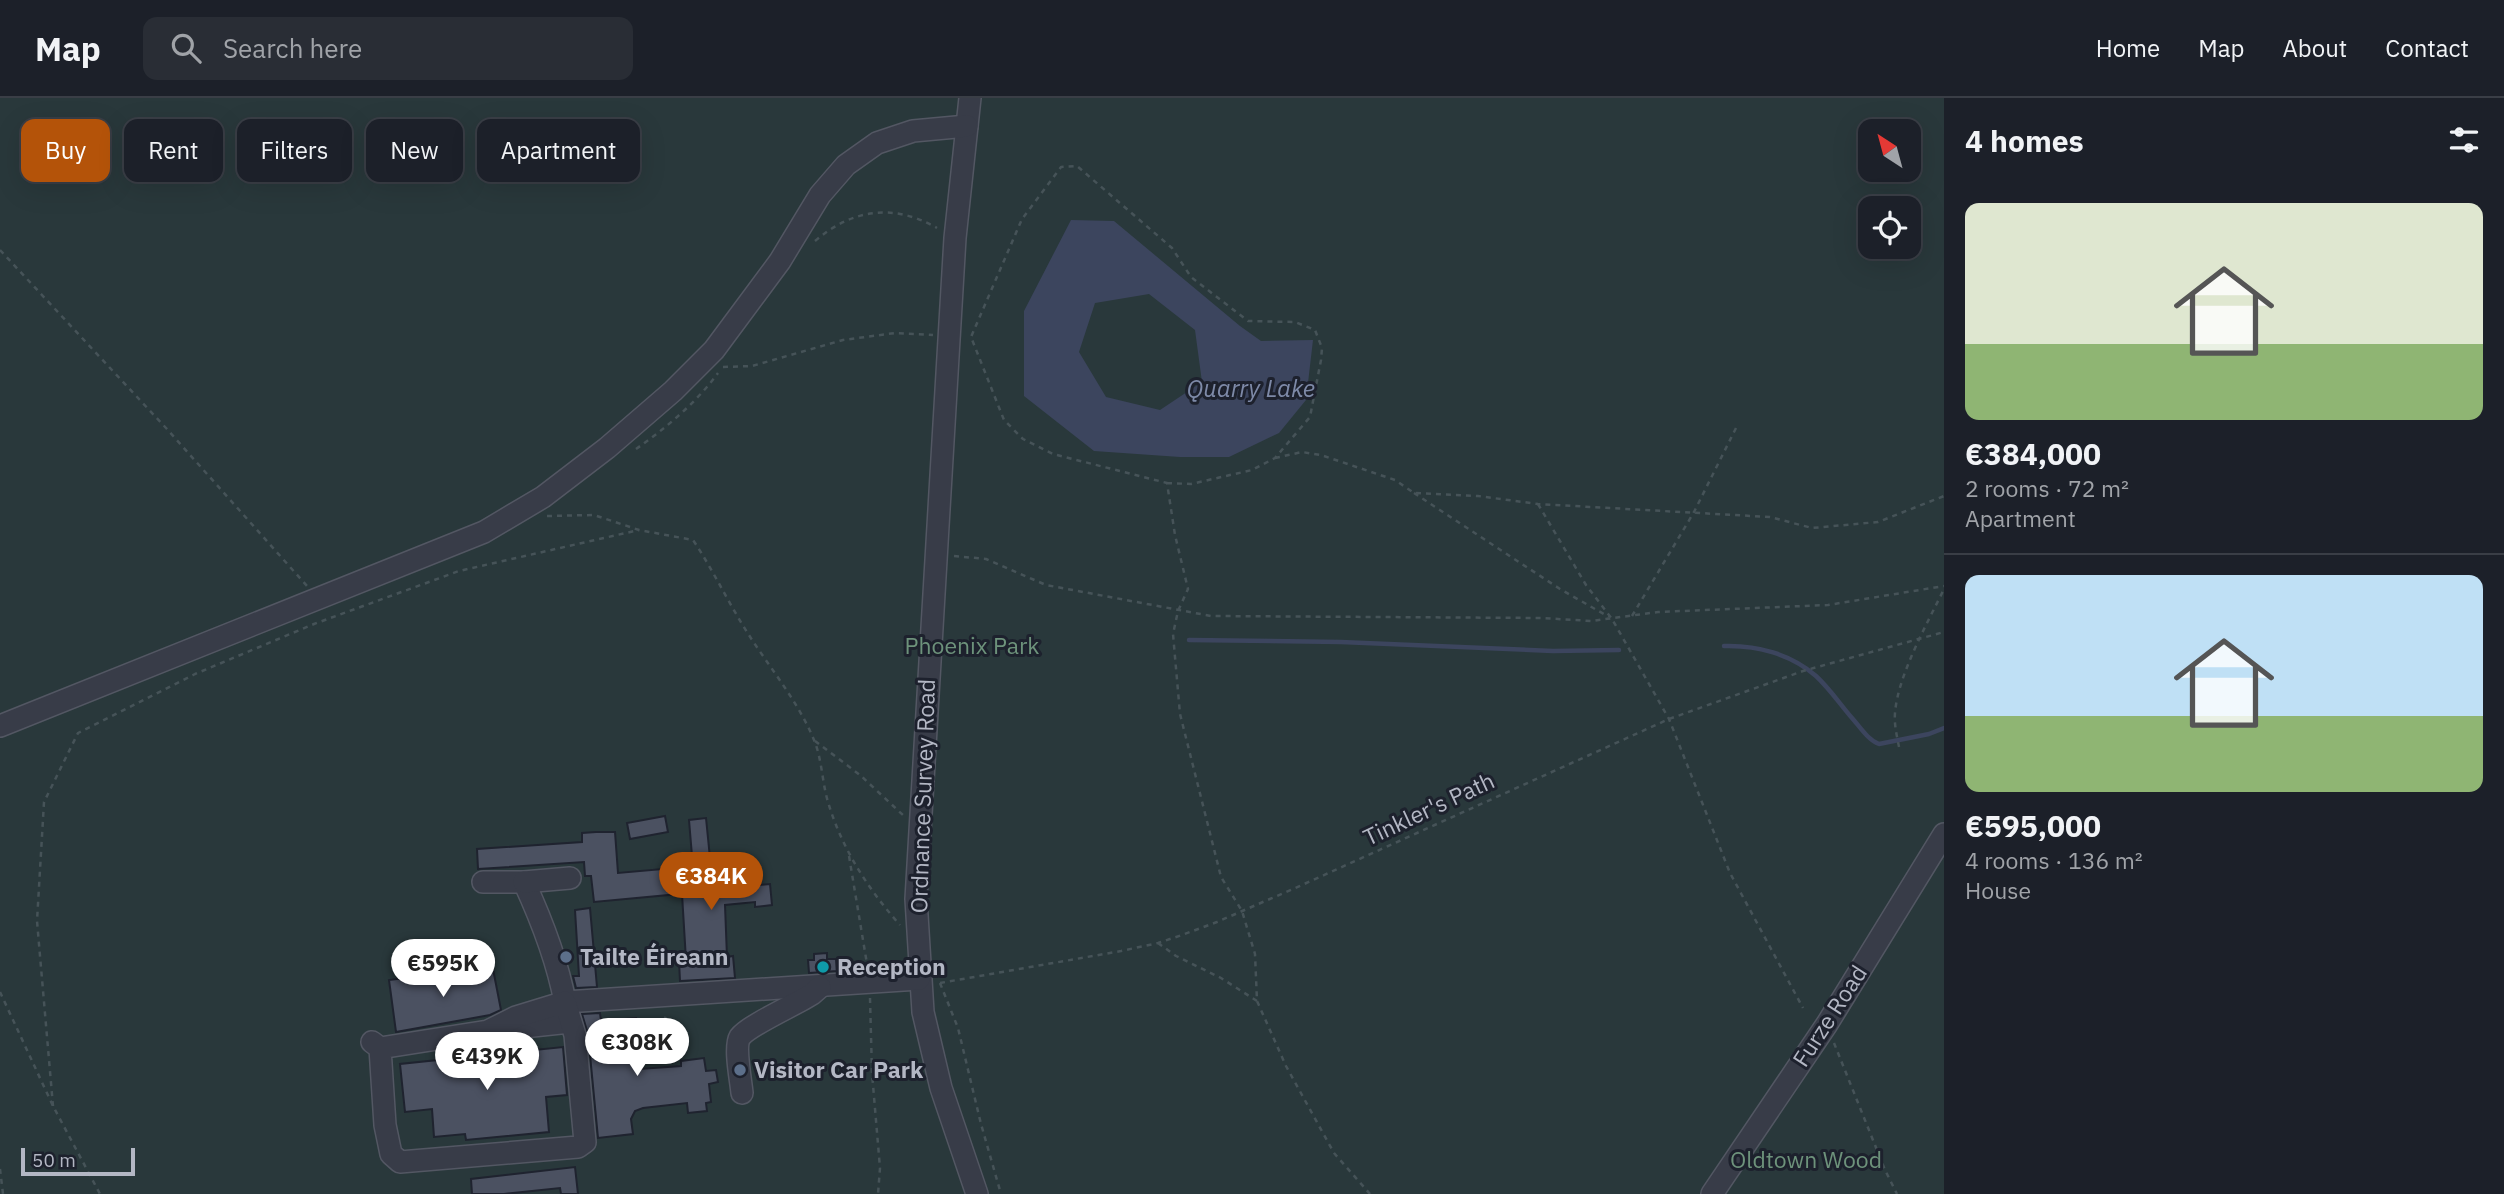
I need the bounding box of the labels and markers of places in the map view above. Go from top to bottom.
pin: €384K [662,852,760,912]
pin: €595K [394,940,492,999]
place label: Tailte Éireann [580,941,729,971]
marker: Tailte Éireann [558,949,574,965]
place label: Reception [837,951,946,981]
marker: Reception [815,959,831,975]
pin: €308K [588,1018,686,1078]
pin: €439K [438,1032,536,1092]
place label: Visitor Car Park [754,1054,924,1084]
marker: Visitor Car Park [732,1062,748,1078]

